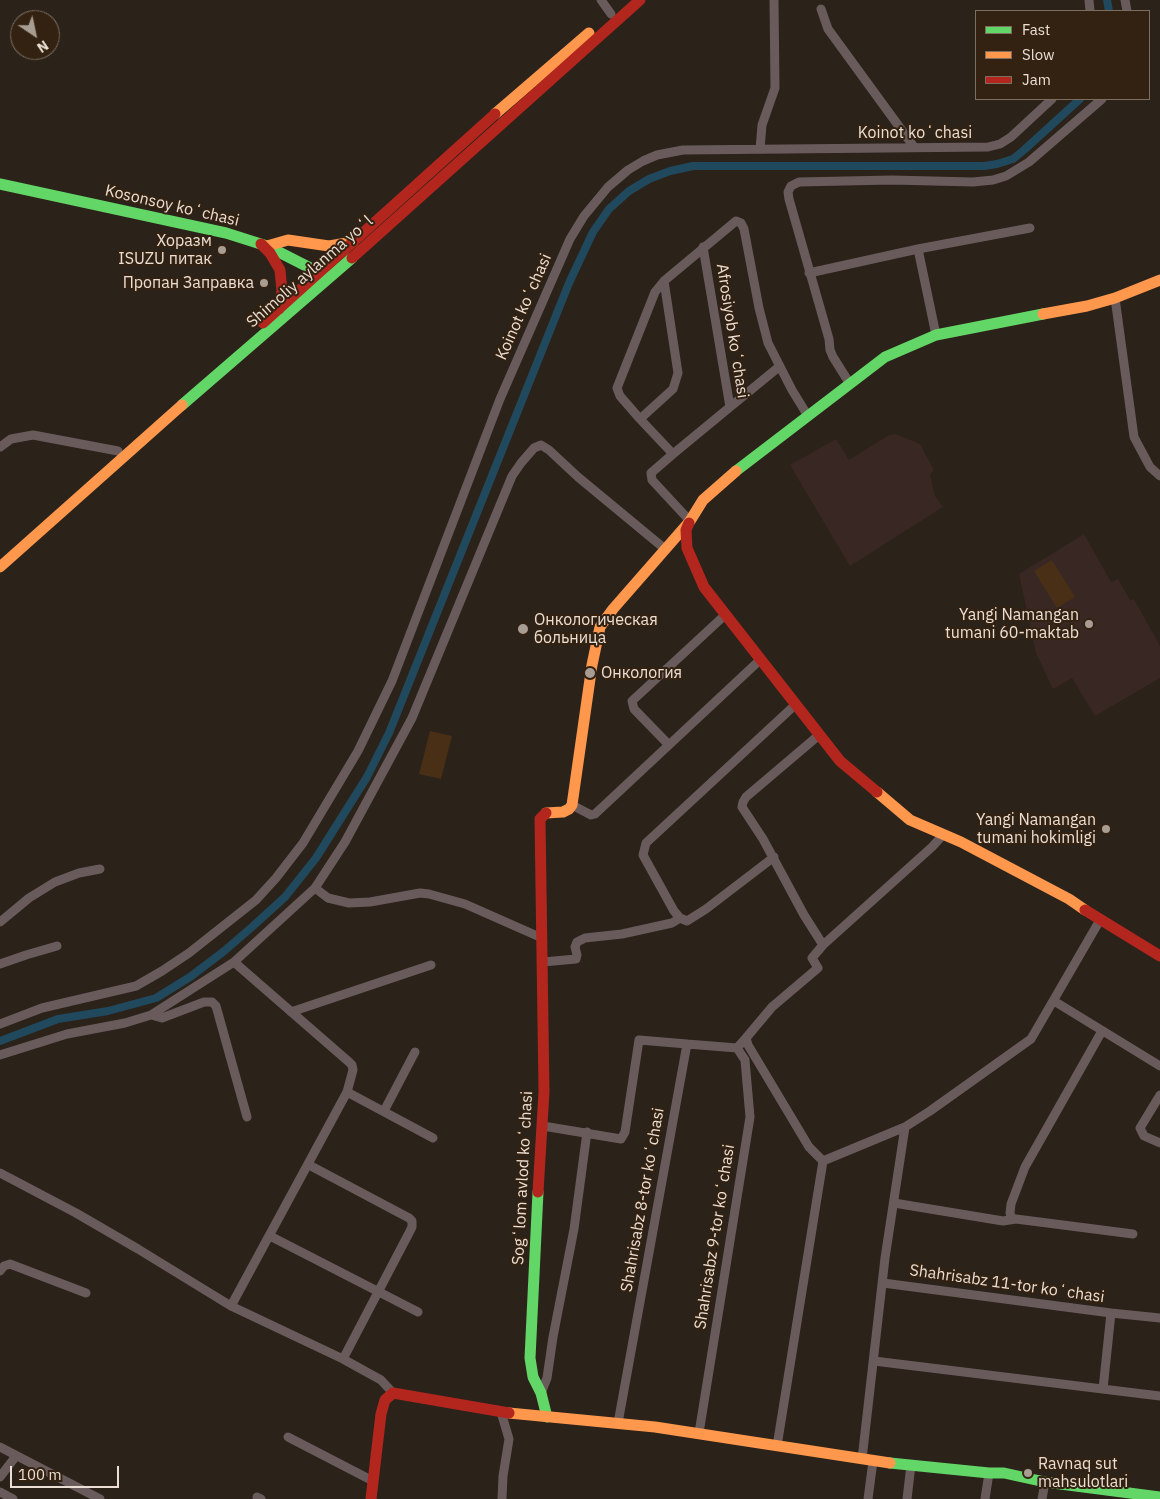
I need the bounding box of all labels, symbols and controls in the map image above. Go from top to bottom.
north arrow [10,10,60,60]
legend [975,10,1150,100]
text: Fast [1022,20,1050,39]
text: N [34,36,52,57]
text: Slow [1022,45,1055,64]
text: Jam [1022,70,1051,89]
street label: Koinot koʻchasi [858,123,972,143]
street label: Kosonsoy koʻchasi [103,181,241,231]
street label: Shimoliy aylanma yoʻl [243,212,377,332]
place label: Хоразм ISUZU питак [118,231,212,269]
marker: Хоразм ISUZU питак [216,244,228,256]
street label: Koinot koʻchasi [492,251,556,363]
street label: Afrosiyob koʻchasi [712,262,752,400]
place label: Пропан Заправка [123,273,254,293]
marker: Пропан Заправка [258,277,270,289]
place label: Yangi Namangan tumani 60-maktab [945,605,1079,643]
place label: Онкологическая больница [534,610,658,648]
marker: Yangi Namangan tumani 60-maktab [1083,618,1095,630]
marker: Онкологическая больница [516,622,530,636]
place label: Онкология [601,663,682,683]
marker: Онкология [583,666,597,680]
place label: Yangi Namangan tumani hokimligi [976,810,1096,848]
marker: Yangi Namangan tumani hokimligi [1100,823,1112,835]
street label: Sogʻlom avlod koʻchasi [509,1091,537,1265]
street label: Shahrisabz 8-tor koʻchasi [617,1106,669,1294]
street label: Shahrisabz 9-tor koʻchasi [691,1143,739,1331]
street label: Shahrisabz 11-tor koʻchasi [908,1261,1106,1307]
place label: Ravnaq sut mahsulotlari [1038,1454,1128,1492]
scale bar [12,1456,121,1488]
text: 100 m [18,1465,62,1484]
marker: Ravnaq sut mahsulotlari [1022,1467,1034,1479]

